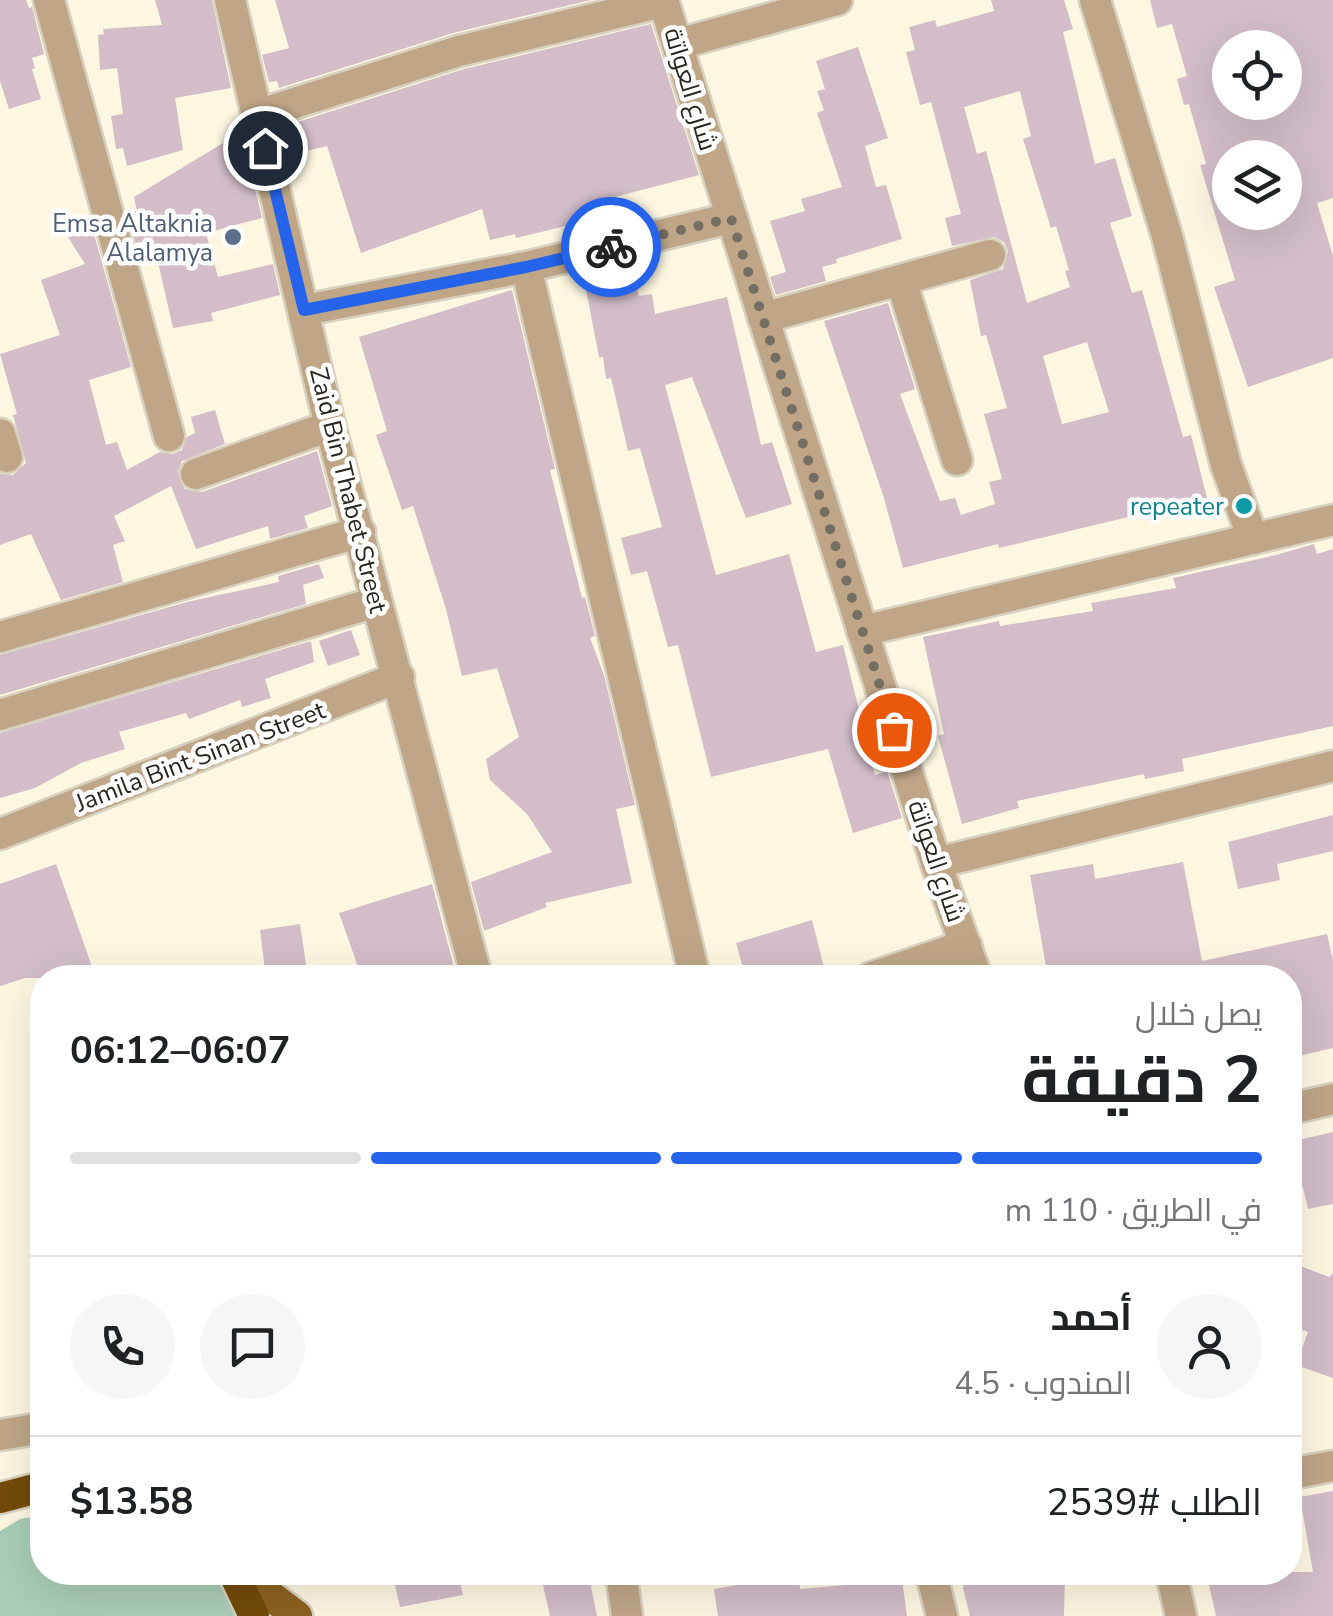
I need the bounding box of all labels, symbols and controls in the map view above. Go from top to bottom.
street label: شارع العواتة [655,24,725,155]
map controls [1212,30,1302,230]
button: locate [1212,30,1302,120]
pin [223,106,308,191]
icon: home [238,121,293,176]
button: layers [1212,140,1302,230]
courier [561,197,661,297]
place label: Emsa Altaknia Alalamya [52,207,213,270]
icon: bike [584,220,639,275]
marker: Emsa Altaknia Alalamya [222,226,244,248]
street label: Zaid Bin Thabet Street [301,364,395,617]
place label: repeater [1130,490,1224,524]
marker: repeater [1233,495,1255,517]
pin [852,688,937,773]
street label: Jamila Bint Sinan Street [70,693,330,821]
icon: bag [867,703,922,758]
street label: شارع العواتة [899,796,973,927]
text: يصل خلال [1135,993,1262,1036]
text: 06:07–06:12 [70,1025,290,1076]
text: 2 دقيقة [1022,1036,1262,1125]
text: في الطريق · 110 m [1005,1189,1262,1232]
text: أحمد [1051,1292,1132,1343]
button: phone [70,1294,175,1399]
button: chat [200,1294,305,1399]
button: person [1157,1294,1262,1399]
text: المندوب · 4.5 [954,1362,1132,1405]
text: $13.58 [70,1476,193,1527]
text: الطلب #2539 [1046,1477,1262,1528]

